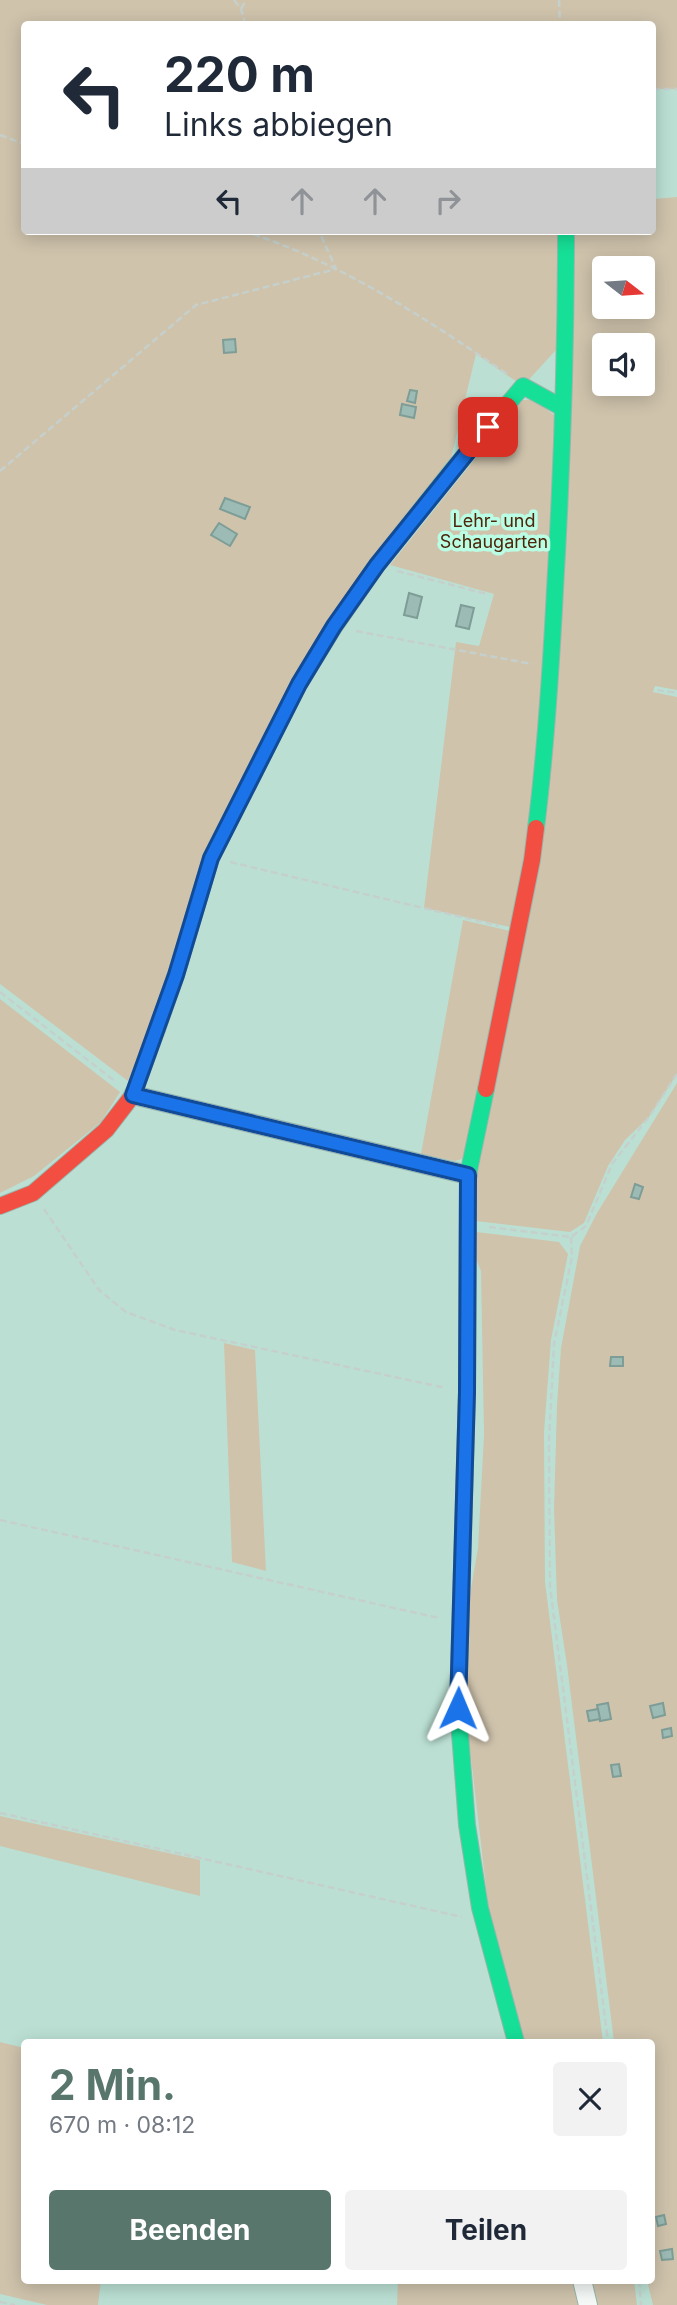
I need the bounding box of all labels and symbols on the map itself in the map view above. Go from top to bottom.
north arrow [592,256,654,318]
pin [458,397,518,457]
park label: Lehr- und Schaugarten [440,510,548,552]
position arrow [421,1671,495,1745]

